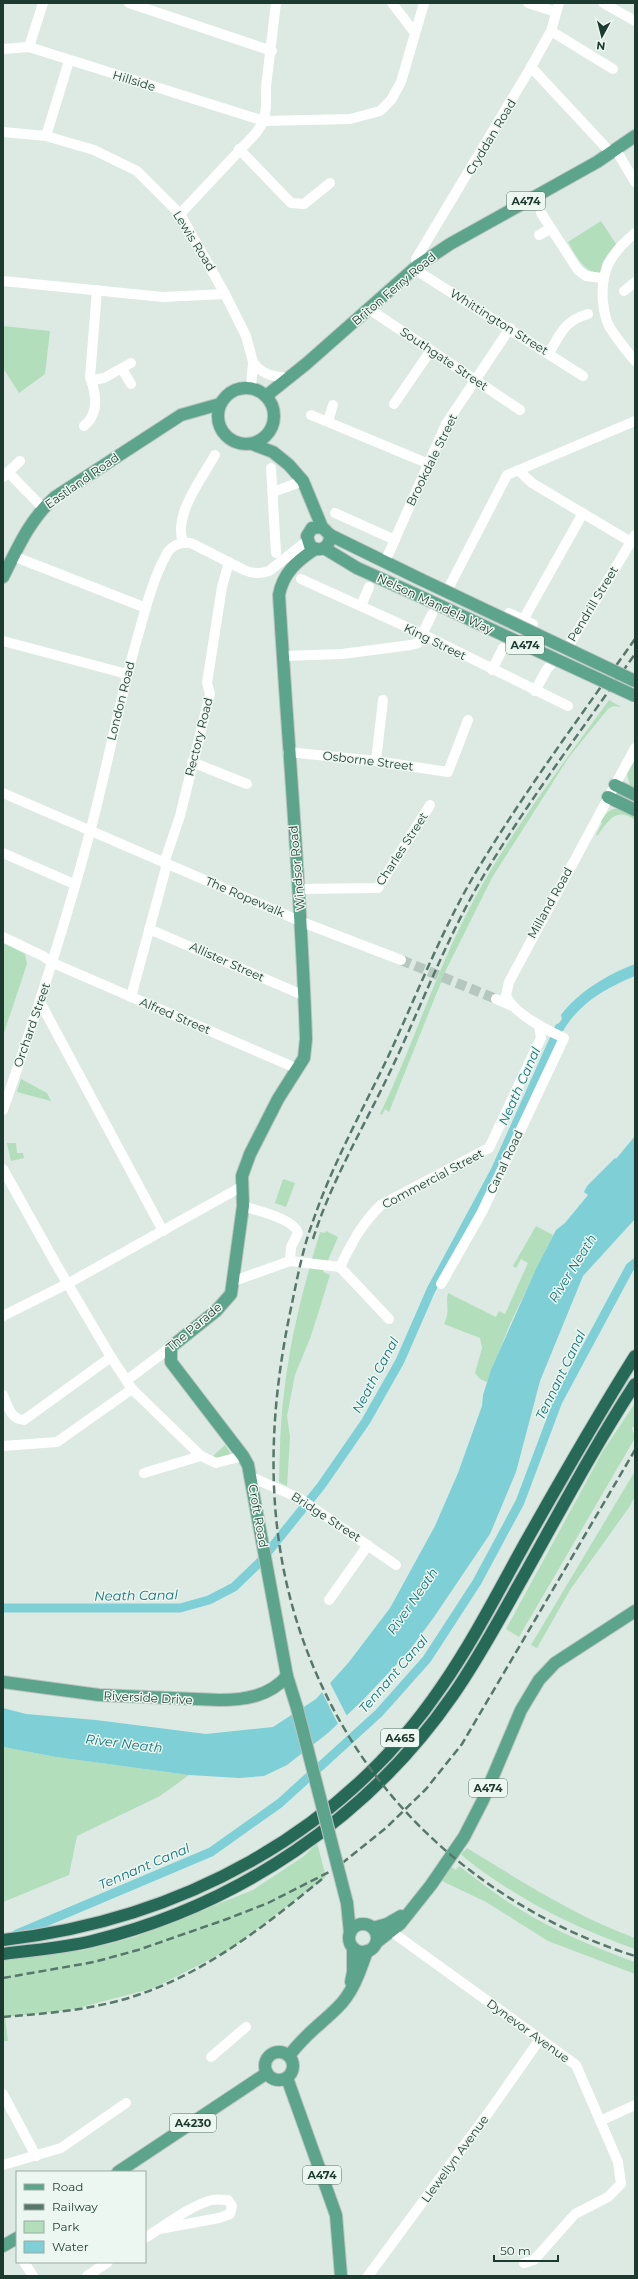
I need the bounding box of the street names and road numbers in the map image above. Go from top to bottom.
street label: Hillside [111,67,157,94]
street label: Cryddan Road [462,96,519,177]
road number: A474 [507,192,545,210]
street label: Lewis Road [170,208,219,274]
street label: Briton Ferry Road [348,249,439,328]
street label: Whittington Street [447,285,551,358]
street label: Southgate Street [398,324,491,394]
street label: Brookdale Street [403,411,460,508]
street label: Eastland Road [42,450,122,512]
street label: Pendrill Street [564,563,621,644]
street label: Nelson Mandela Way [375,570,496,637]
street label: King Street [402,620,469,663]
road number: A474 [506,636,544,654]
street label: London Road [103,660,138,742]
street label: Rectory Road [181,696,216,778]
street label: Osborne Street [322,748,414,774]
street label: Charles Street [372,809,431,888]
street label: Windsor Road [285,825,308,911]
street label: Milland Road [524,865,575,941]
street label: The Ropewalk [203,873,288,920]
street label: Allister Street [187,938,267,985]
street label: Orchard Street [10,980,53,1069]
street label: Alfred Street [138,994,213,1037]
street label: Canal Road [483,1128,526,1196]
street label: Commercial Street [379,1145,486,1212]
street label: The Parade [163,1299,224,1354]
street label: Croft Road [246,1483,271,1549]
street label: Bridge Street [289,1488,364,1545]
street label: Riverside Drive [103,1688,193,1707]
road number: A465 [381,1729,419,1747]
road number: A474 [469,1779,507,1797]
street label: Dynevor Avenue [484,1996,573,2066]
street label: Llewellyn Avenue [418,2112,491,2205]
road number: A4230 [170,2114,216,2132]
road number: A474 [303,2166,341,2184]

